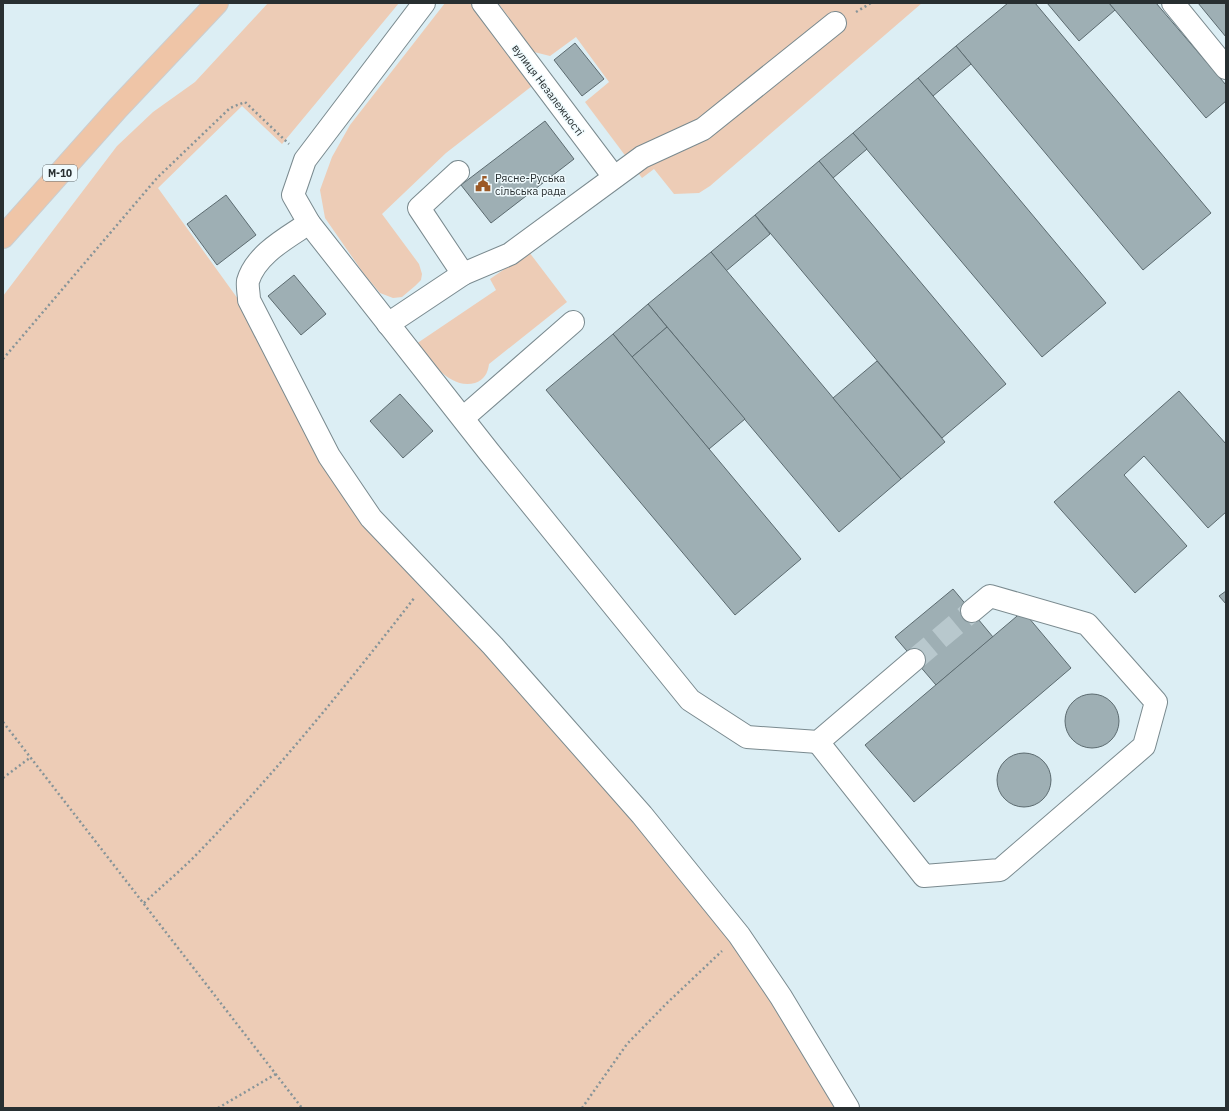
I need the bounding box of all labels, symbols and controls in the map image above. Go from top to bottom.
street label: вулиця Незалежності [509,41,587,139]
road number: М-10 [43,165,77,181]
place label: Рясне-Руська сільська рада [495,171,566,198]
public building icon: Рясне-Руська сільська рада [474,175,492,193]

